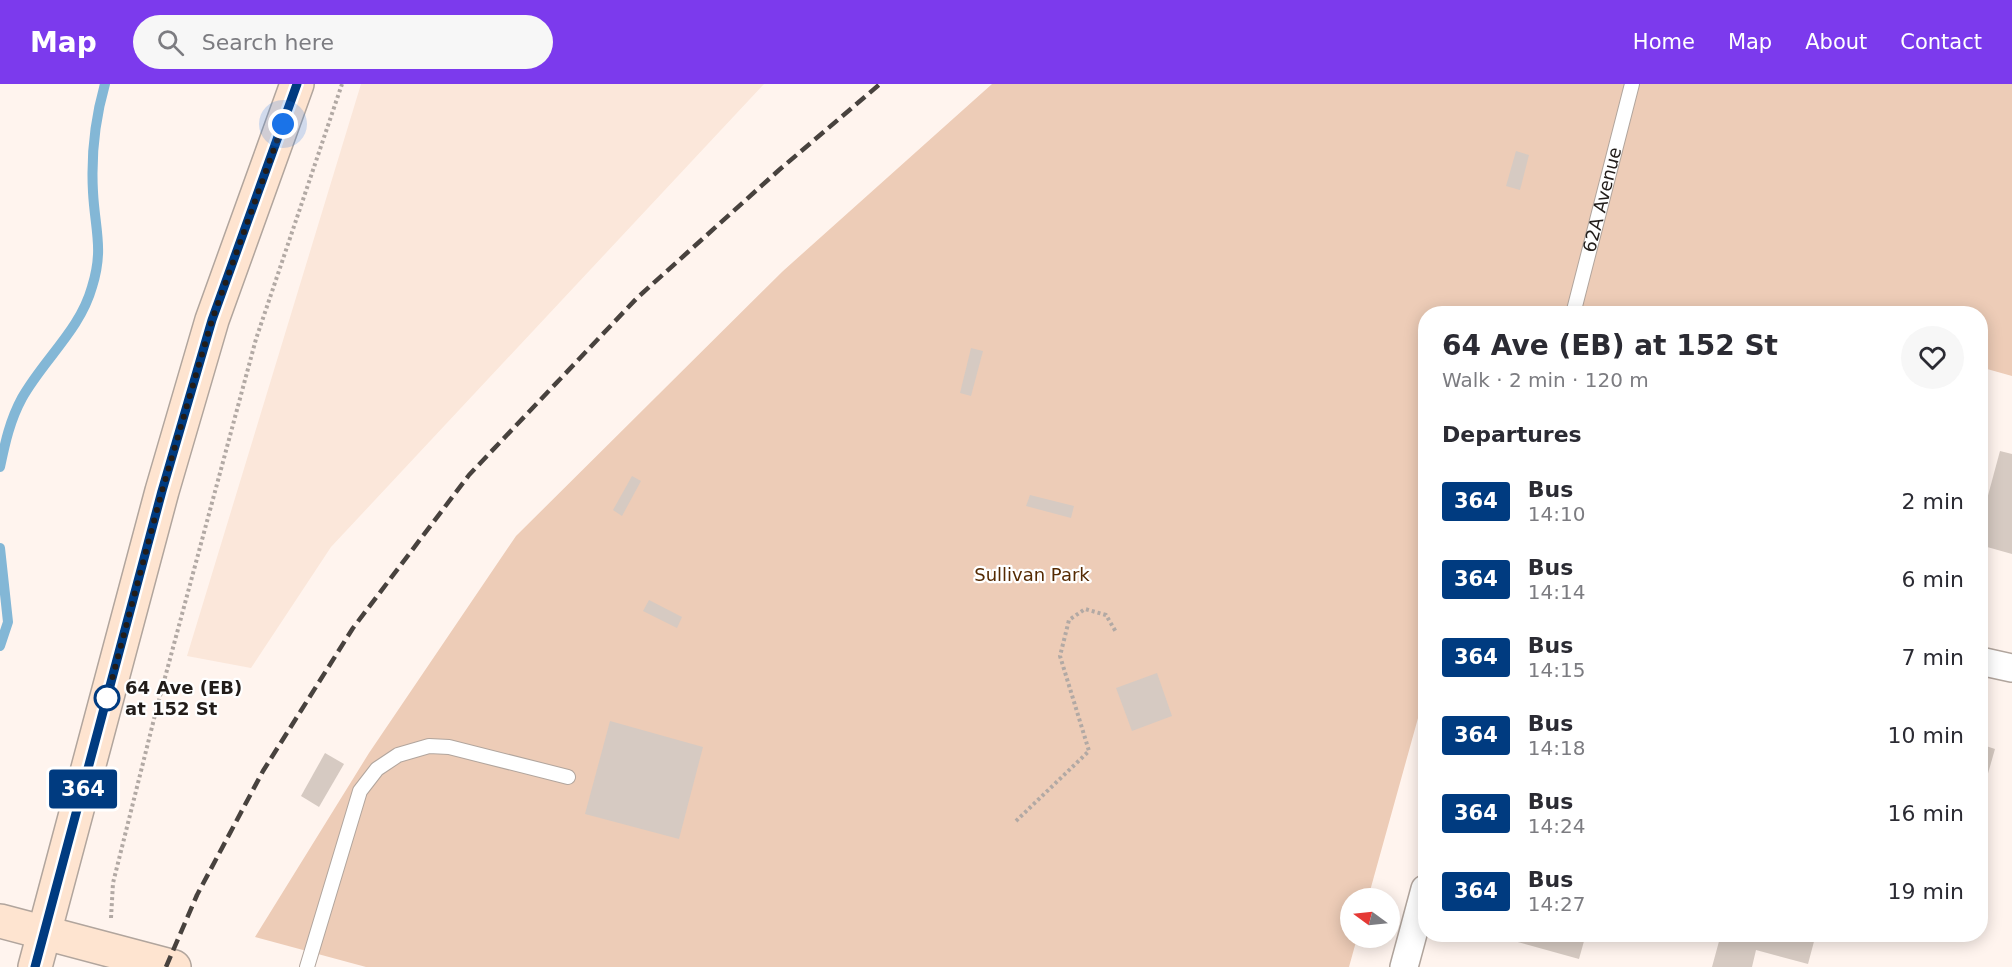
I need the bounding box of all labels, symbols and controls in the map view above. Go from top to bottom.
search box [133,15,553,69]
text: Map [30,26,97,59]
icon: search [154,26,187,59]
text: Search here [202,30,334,55]
text: Home [1633,30,1695,54]
text: Map [1728,30,1772,54]
text: About [1805,30,1867,54]
text: Contact [1900,30,1982,54]
your location [268,109,298,139]
street label: 62A Avenue [1578,145,1625,254]
button: heart [1901,326,1964,389]
text: 64 Ave (EB) at 152 St [1442,329,1778,362]
text: Walk · 2 min · 120 m [1442,368,1649,392]
text: Departures [1442,422,1582,447]
text: Bus [1528,477,1573,502]
text: 364 [1454,489,1498,513]
text: 2 min [1902,489,1964,514]
text: 14:10 [1528,502,1585,526]
text: Bus [1528,555,1573,580]
park label: Sullivan Park [974,564,1090,585]
text: 364 [1454,567,1498,591]
text: 6 min [1902,567,1964,592]
text: 14:14 [1528,580,1585,604]
text: Bus [1528,633,1573,658]
text: 364 [1454,645,1498,669]
text: 7 min [1902,645,1964,670]
text: 14:15 [1528,658,1585,682]
place label: 64 Ave (EB) at 152 St [125,677,242,719]
marker: 64 Ave (EB) at 152 St [94,685,120,711]
text: Bus [1528,711,1573,736]
text: 364 [1454,723,1498,747]
text: 10 min [1888,723,1964,748]
text: 14:18 [1528,736,1585,760]
line badge: 364 [48,770,118,808]
text: 364 [61,777,105,801]
text: Bus [1528,789,1573,814]
text: 364 [1454,801,1498,825]
text: 16 min [1888,801,1964,826]
text: 14:24 [1528,814,1585,838]
text: Bus [1528,867,1573,892]
text: 364 [1454,879,1498,903]
text: 19 min [1888,879,1964,904]
north arrow [1340,888,1400,948]
map controls [1340,888,1400,948]
text: 14:27 [1528,892,1585,916]

